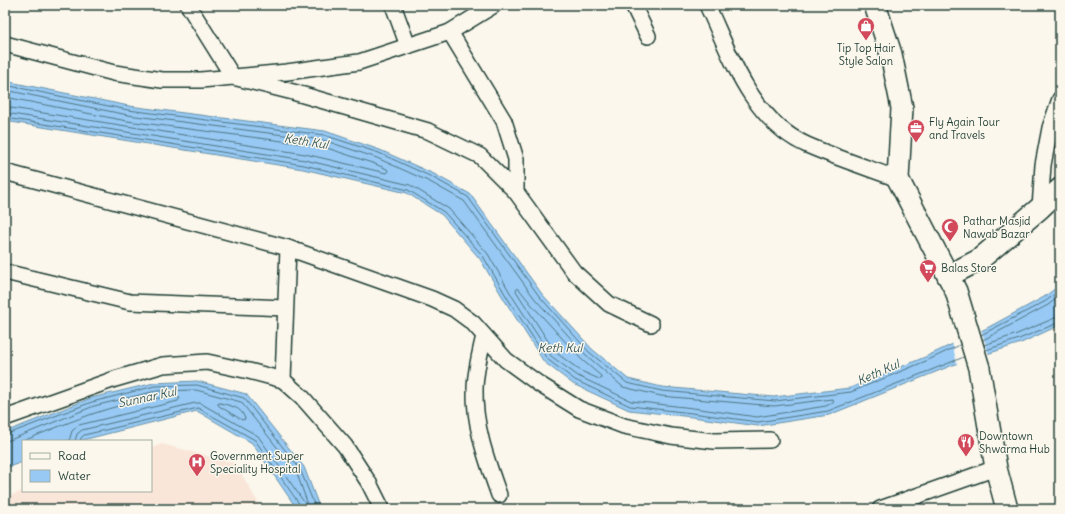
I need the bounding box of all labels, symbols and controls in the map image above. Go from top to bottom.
shop icon: Tip Top Hair Style Salon [856,16,876,41]
place label: Tip Top Hair Style Salon [837,41,896,68]
place label: Fly Again Tour and Travels [929,115,1000,142]
office icon: Fly Again Tour and Travels [906,118,926,143]
water label: Keth Kul [283,130,331,152]
place label: Pathar Masjid Nawab Bazar [963,214,1031,241]
mosque icon: Pathar Masjid Nawab Bazar [940,217,960,242]
supermarket icon: Balas Store [918,258,938,283]
place label: Balas Store [941,261,997,275]
water label: Keth Kul [538,340,585,355]
water label: Keth Kul [855,355,903,388]
water label: Sunnar Kul [117,383,180,410]
place label: Downtown Shwarma Hub [979,429,1050,456]
restaurant icon: Downtown Shwarma Hub [956,432,976,457]
legend [22,440,152,492]
text: Road [58,448,86,463]
place label: Government Super Speciality Hospital [210,449,304,476]
hospital icon: Government Super Speciality Hospital [187,452,207,477]
text: Water [58,468,91,483]

